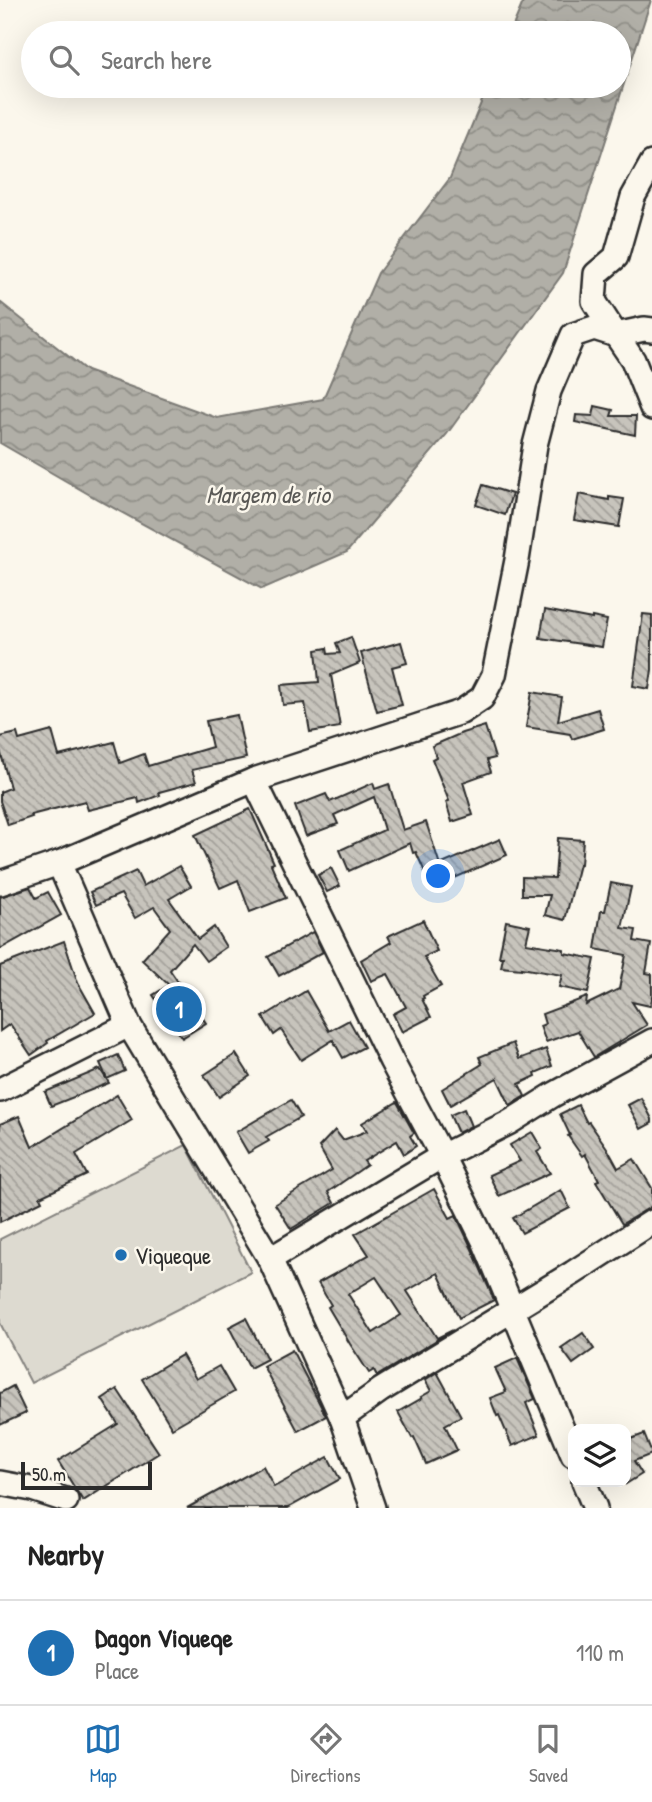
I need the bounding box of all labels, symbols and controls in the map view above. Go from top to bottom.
search box [21,21,631,98]
icon: search [45,41,83,79]
text: Search here [101,42,212,77]
water label: Margem de rio [206,478,332,511]
your location [421,859,455,893]
pin: 1 [156,983,202,1035]
place label: Viqueque [135,1240,211,1271]
marker: Viqueque [113,1247,129,1263]
map controls [568,1424,631,1487]
button: layers [568,1424,631,1487]
scale bar [21,1459,152,1491]
text: 50 m [32,1461,66,1487]
text: Nearby [28,1534,104,1574]
text: Dagon Viqueqe [95,1620,233,1655]
text: 1 [47,1637,55,1668]
text: 110 m [576,1637,624,1668]
text: Place [95,1655,139,1686]
tab: Map [84,1720,122,1788]
tab: Directions [291,1720,361,1788]
tab: Saved [529,1720,568,1788]

